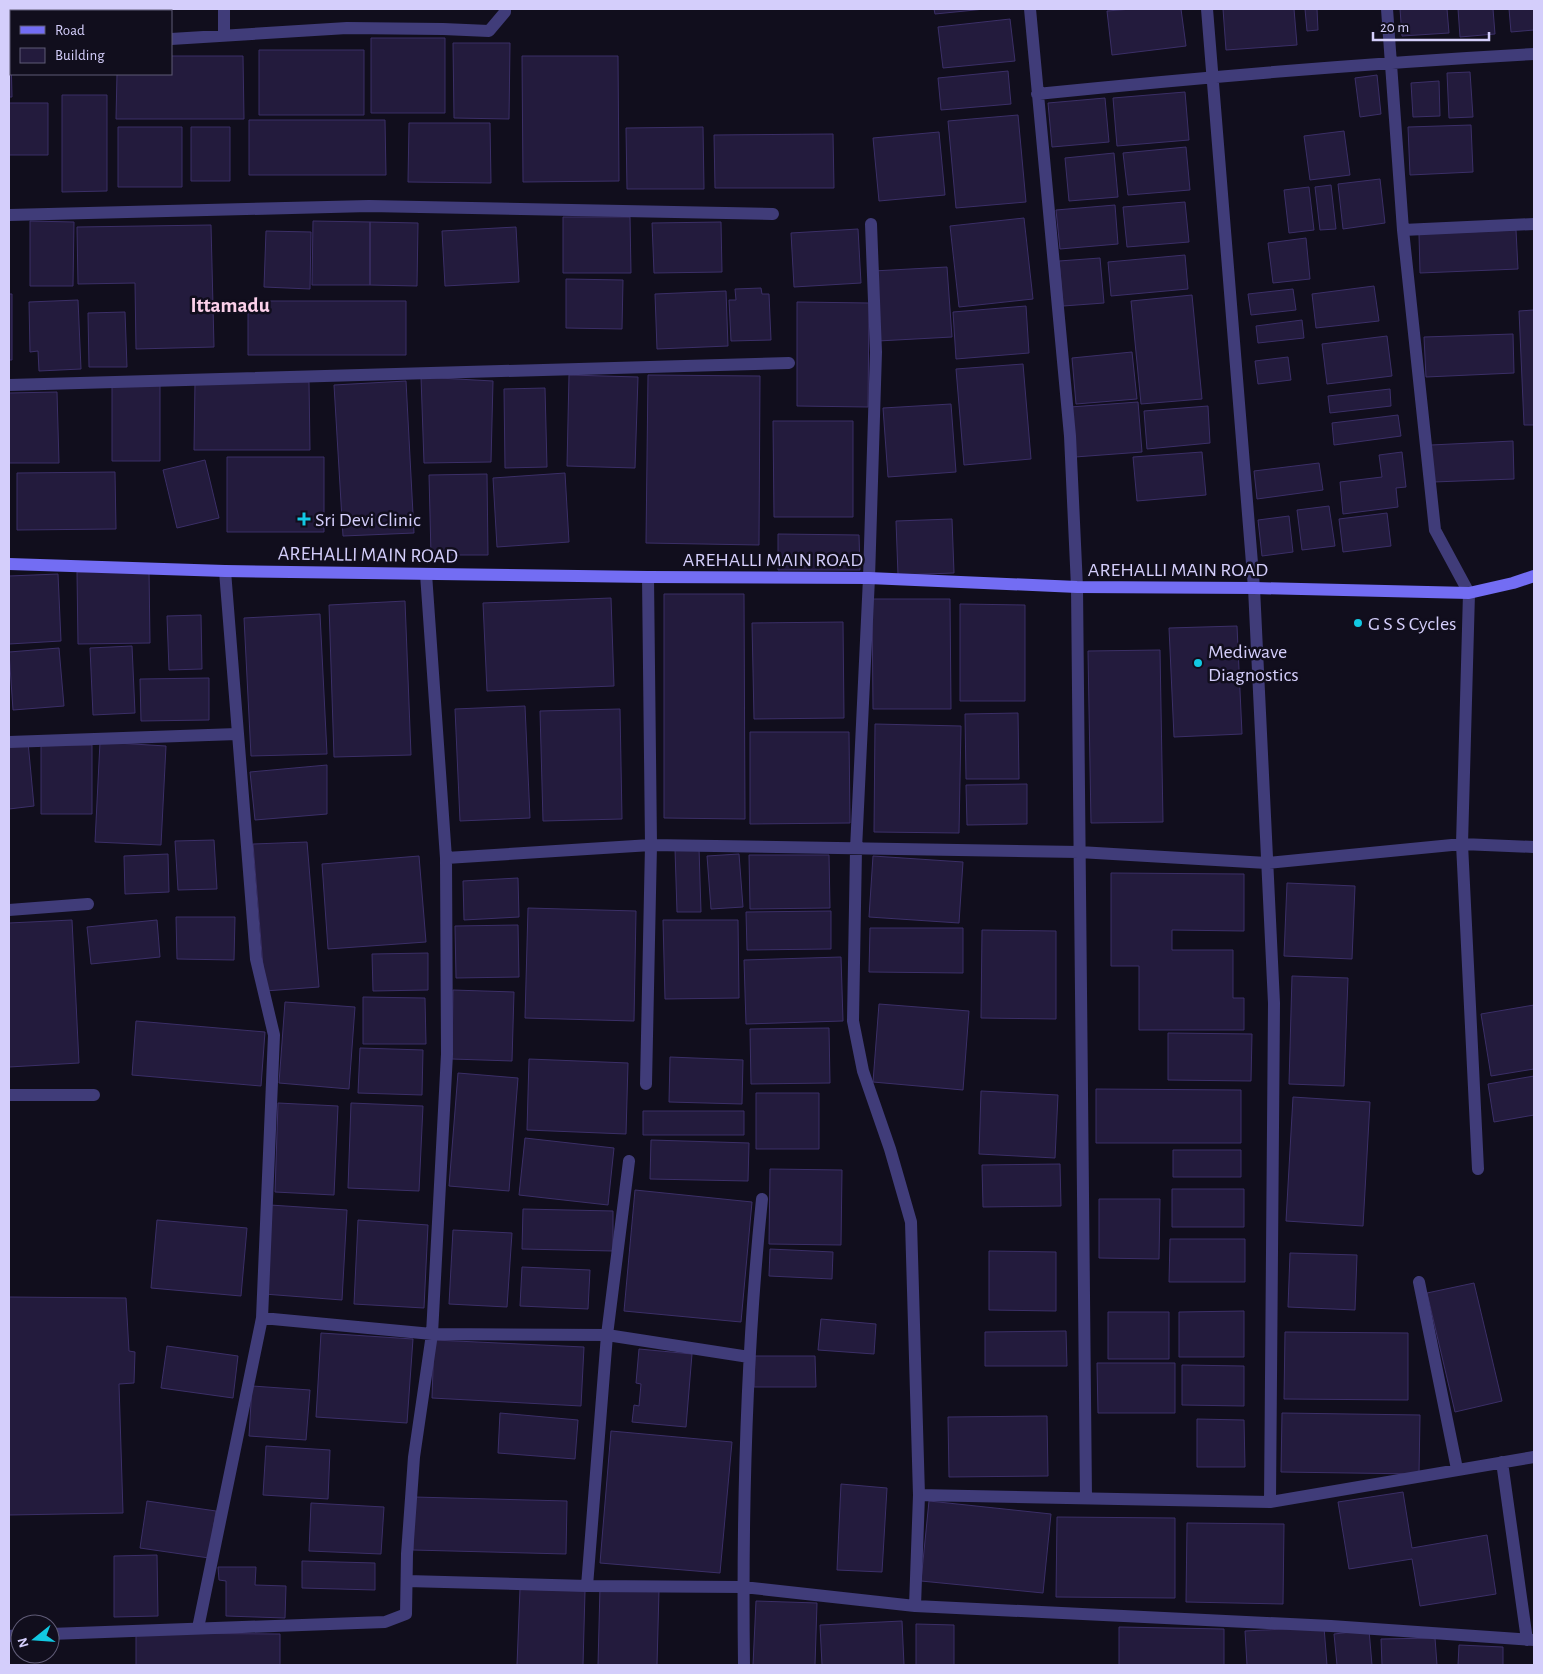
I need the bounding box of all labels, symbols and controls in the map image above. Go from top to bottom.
legend [10,10,172,75]
scale bar [1373,10,1489,42]
text: 20 m [1380,20,1409,35]
text: Road [55,23,85,38]
text: Building [55,48,105,63]
district label: Ittamadu [190,295,270,316]
place label: Sri Devi Clinic [315,510,421,530]
marker: Sri Devi Clinic [297,512,311,526]
street label: AREHALLI MAIN ROAD [278,543,458,567]
street label: AREHALLI MAIN ROAD [683,550,863,570]
street label: AREHALLI MAIN ROAD [1088,560,1268,580]
place label: G S S Cycles [1368,614,1457,634]
marker: G S S Cycles [1352,617,1364,629]
place label: Mediwave Diagnostics [1208,642,1299,685]
marker: Mediwave Diagnostics [1192,657,1204,669]
north arrow [10,1614,60,1664]
text: N [15,1636,32,1649]

